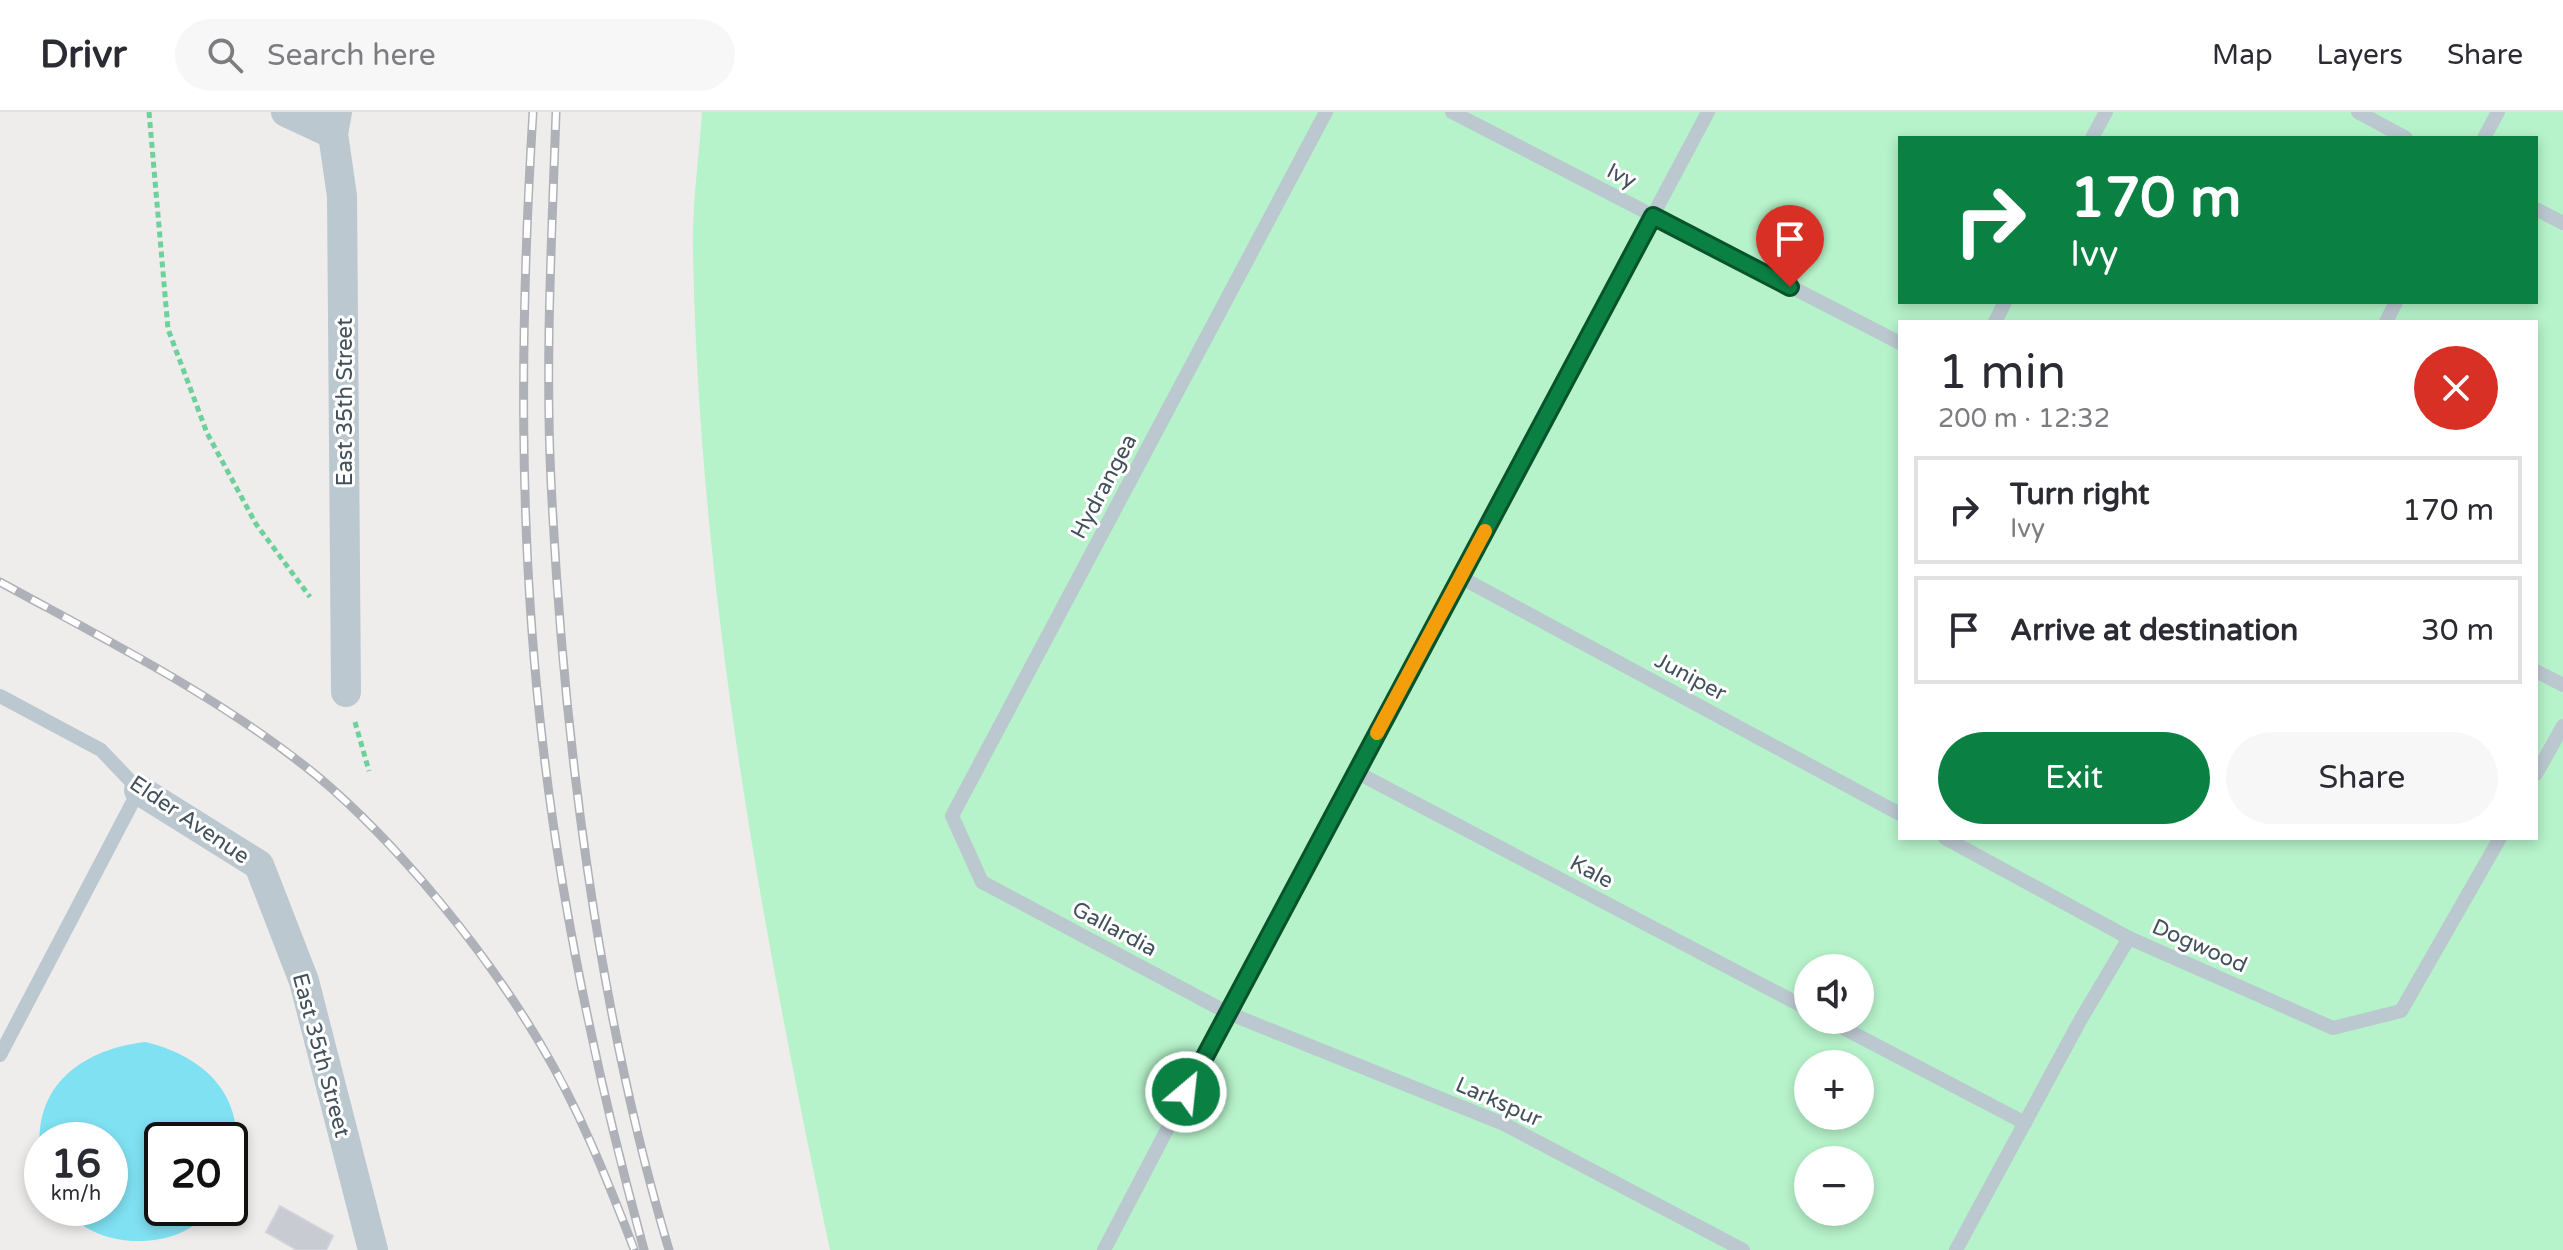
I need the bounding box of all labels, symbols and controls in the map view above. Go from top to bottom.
search box [175,19,735,91]
text: Drivr [40,32,127,78]
icon: search [203,33,247,77]
text: Search here [267,37,436,74]
text: Map [2212,38,2273,72]
text: Layers [2317,38,2403,72]
text: Share [2447,38,2523,72]
street label: Ivy [1602,158,1641,194]
text: 170 m [2070,165,2241,232]
icon: right [1938,168,2042,272]
pin [1756,205,1824,287]
icon: arrive [1768,217,1812,261]
text: Ivy [2070,233,2118,276]
street label: East 35th Street [332,318,358,486]
text: 1 min [1938,344,2066,402]
button: close [2414,346,2498,430]
text: 200 m · 12:32 [1938,403,2110,434]
street label: Hydrangea [1065,430,1142,543]
text: Turn right [2010,476,2150,513]
icon: right [1942,488,1986,532]
text: 170 m [2402,492,2494,529]
text: Ivy [2010,513,2045,544]
icon: arrive [1942,608,1986,652]
text: Arrive at destination [2010,612,2298,649]
text: 30 m [2421,612,2494,649]
street label: Juniper [1650,647,1731,707]
button: Exit [1938,732,2210,824]
button: Share [2226,732,2498,824]
street label: Elder Avenue [125,770,254,869]
street label: Kale [1566,850,1618,894]
street label: Gallardia [1068,896,1161,962]
street label: Dogwood [2148,913,2251,978]
map controls [1794,954,1874,1226]
button: sound [1794,954,1874,1034]
street label: East 35th Street [287,970,355,1140]
position arrow [1144,1050,1228,1134]
button: + [1794,1050,1874,1130]
street label: Larkspur [1451,1071,1546,1133]
speed limit sign: 20 [144,1122,248,1226]
text: 16 [51,1140,101,1188]
button: − [1794,1146,1874,1226]
text: km/h [51,1182,101,1206]

